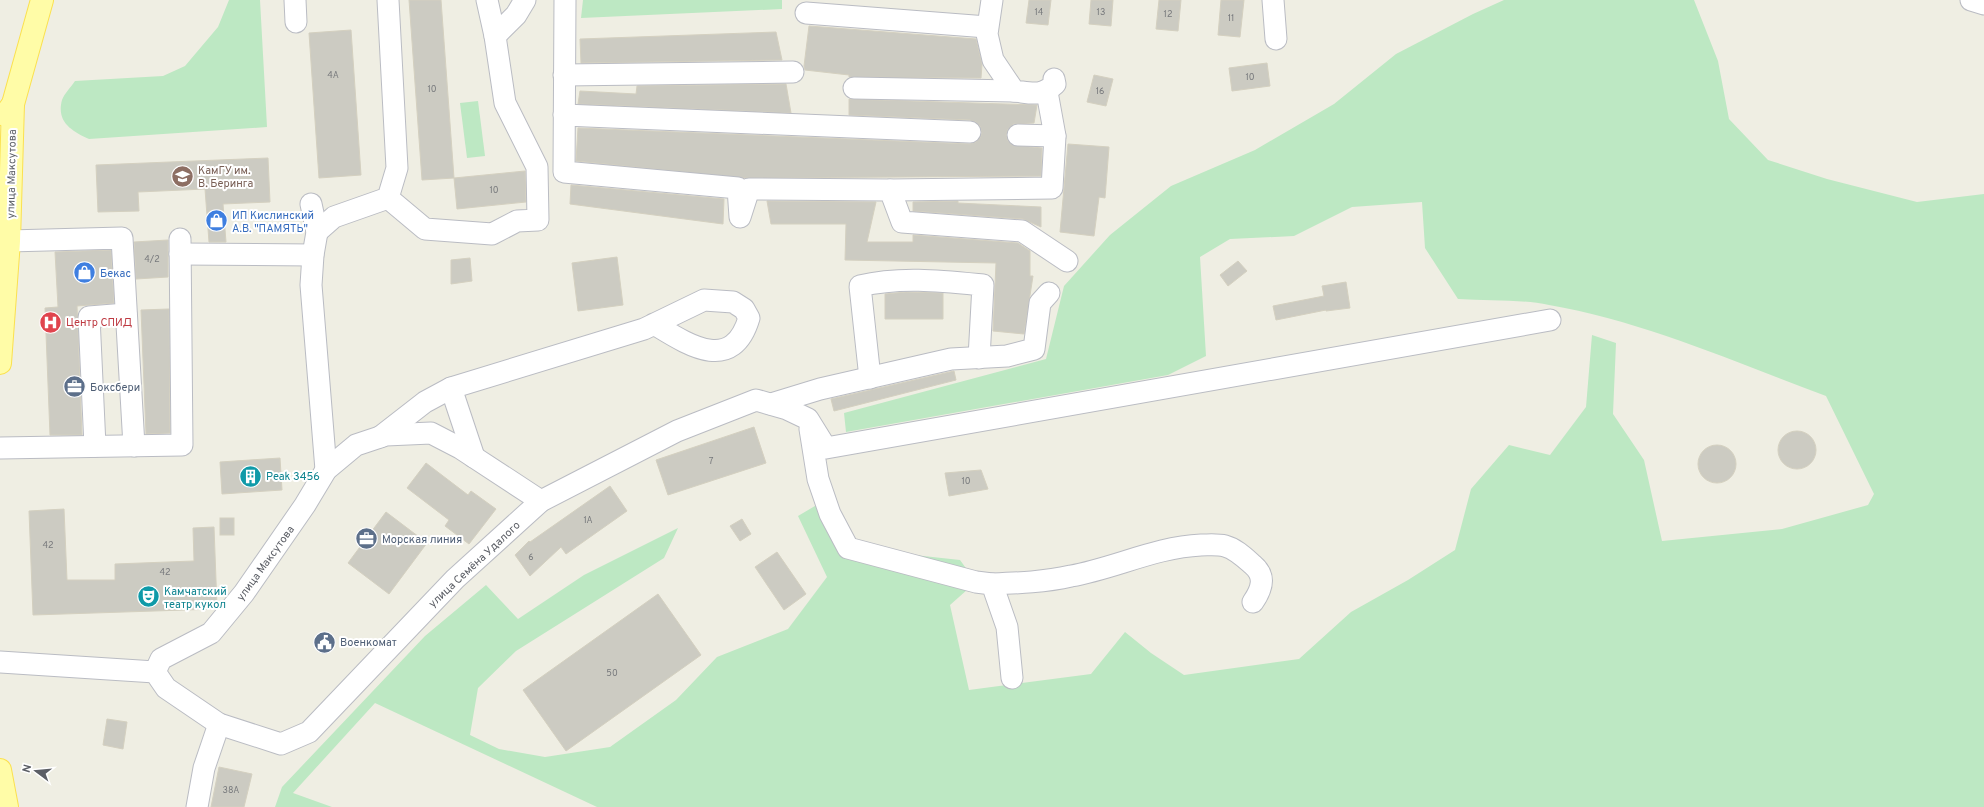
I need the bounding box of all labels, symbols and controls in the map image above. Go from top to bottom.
house number: 14 [1035,7,1044,18]
house number: 13 [1097,7,1105,18]
house number: 12 [1164,9,1172,20]
house number: 11 [1228,13,1234,24]
house number: 4А [327,70,339,81]
house number: 10 [1245,72,1255,83]
house number: 10 [427,84,437,95]
house number: 16 [1096,86,1104,97]
street label: улица Максутова [4,129,20,219]
school or university icon: КамГУ им. В. Беринга [170,163,196,189]
place label: КамГУ им. В. Беринга [198,164,254,191]
house number: 10 [489,185,499,196]
shop icon: ИП Кислинский А.В. "ПАМЯТЬ" [203,208,229,234]
place label: ИП Кислинский А.В. "ПАМЯТЬ" [232,209,314,236]
house number: 4/2 [144,254,160,265]
shop icon: Бекас [72,260,98,286]
place label: Бекас [100,267,131,281]
hospital icon: Центр СПИД [38,309,64,335]
place label: Центр СПИД [66,316,132,330]
office icon: Боксбери [62,374,88,400]
place label: Боксбери [90,381,140,395]
house number: 7 [709,456,714,467]
building icon: Peak 3456 [238,463,264,489]
place label: Peak 3456 [266,470,320,484]
house number: 10 [961,476,971,487]
house number: 1А [583,515,593,526]
street label: улица Семёна Удалого [426,519,523,611]
street label: улица Максутова [234,523,298,604]
office icon: Морская линия [354,526,380,552]
place label: Морская линия [382,533,462,547]
house number: 42 [42,540,54,551]
house number: 6 [528,552,534,563]
house number: 42 [159,567,171,578]
theatre icon: Камчатский театр кукол [136,584,162,610]
place label: Камчатский театр кукол [164,585,227,612]
public building icon: Военкомат [311,629,337,655]
place label: Военкомат [340,636,397,650]
house number: 50 [606,668,618,679]
north arrow [16,751,56,791]
text: N [20,763,35,774]
house number: 38А [223,785,239,796]

